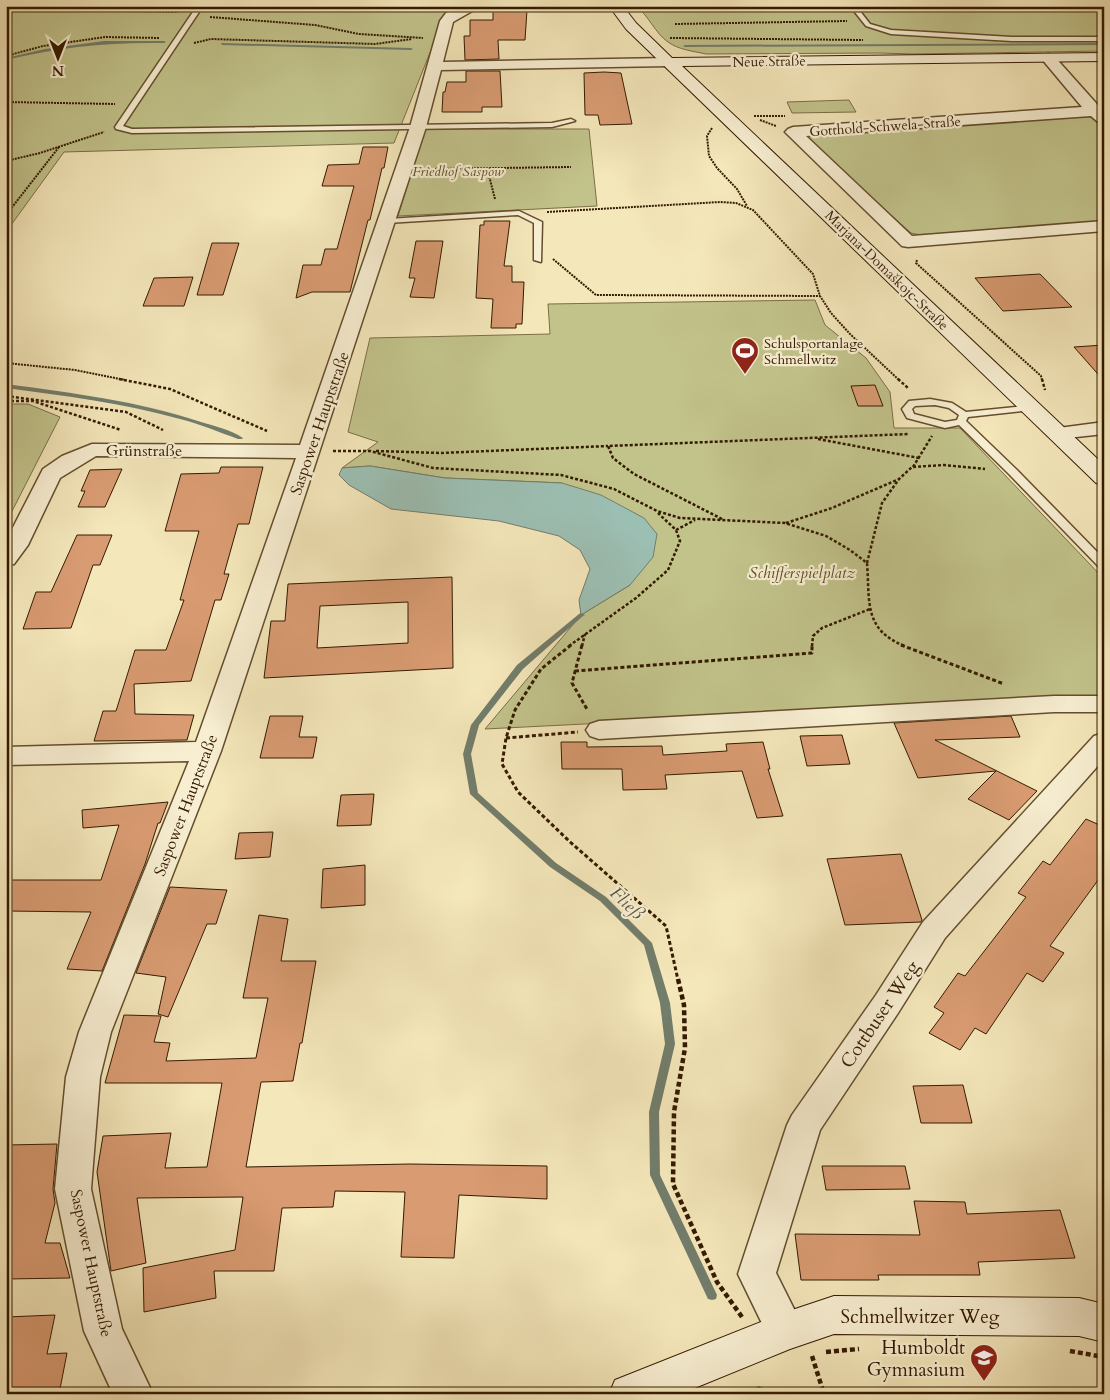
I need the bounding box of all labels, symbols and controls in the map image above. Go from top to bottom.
north arrow [32,32,82,82]
street label: Neue Straße [732,51,806,72]
text: N [52,61,64,80]
street label: Gotthold-Schwela-Straße [809,112,961,141]
park label: Friedhof Saspow [412,162,504,181]
street label: Marjana-Domaškojc-Straße [821,206,953,335]
place label: Schulsportanlage Schmellwitz [764,334,863,369]
sports icon: Schulsportanlage Schmellwitz [730,336,760,375]
street label: Saspower Hauptstraße [285,349,355,498]
street label: Grünstraße [106,440,182,462]
park label: Schifferspielplatz [749,562,855,584]
street label: Saspower Hauptstraße [149,731,223,879]
water label: Fließ [604,881,650,926]
street label: Cottbuser Weg [834,955,926,1074]
street label: Saspower Hauptstraße [65,1187,117,1339]
street label: Schmellwitzer Weg [841,1304,1000,1330]
place label: Humboldt Gymnasium [867,1335,966,1383]
school or university icon: Humboldt Gymnasium [969,1343,999,1382]

